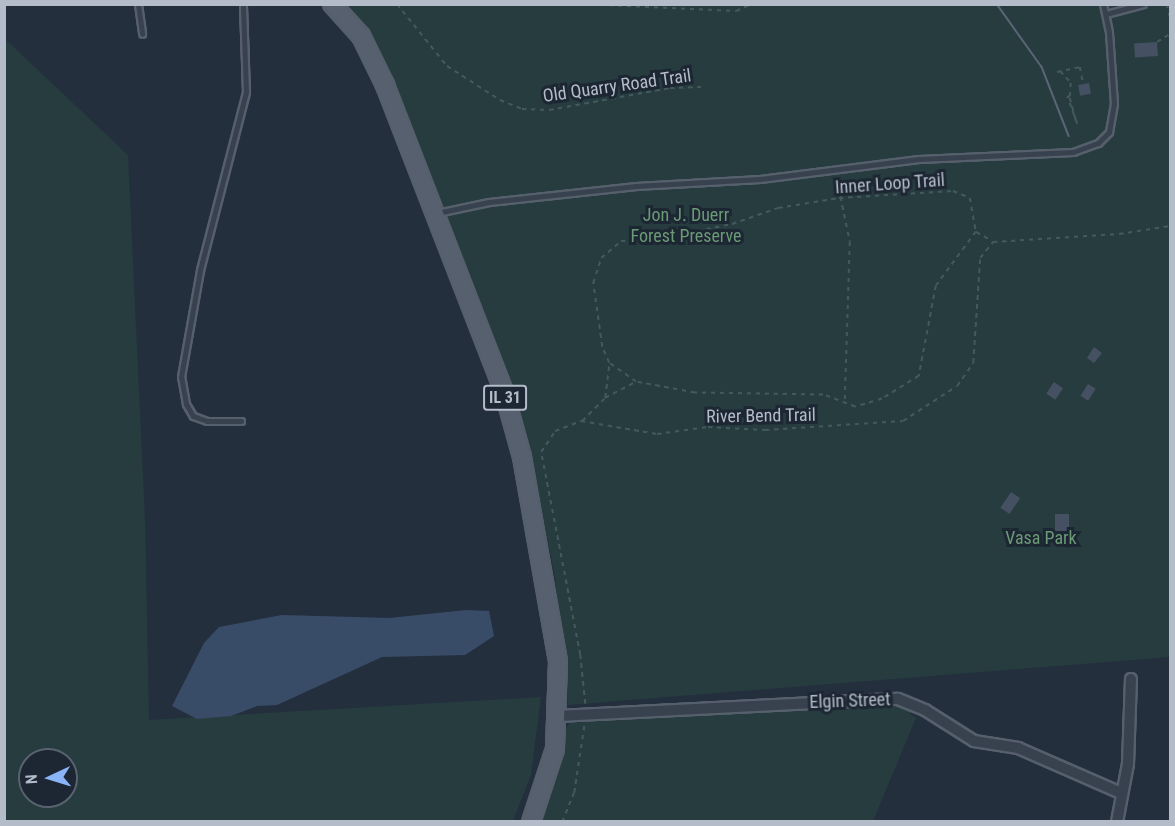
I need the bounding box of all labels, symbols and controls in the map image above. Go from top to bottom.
street label: Old Quarry Road Trail [541,65,693,107]
street label: Inner Loop Trail [834,169,946,199]
park label: Jon J. Duerr Forest Preserve [631,205,741,248]
road number: IL 31 [482,385,528,411]
street label: River Bend Trail [706,404,816,428]
park label: Vasa Park [1005,527,1077,549]
street label: Elgin Street [809,689,891,713]
north arrow [18,748,78,808]
text: N [22,774,41,785]

